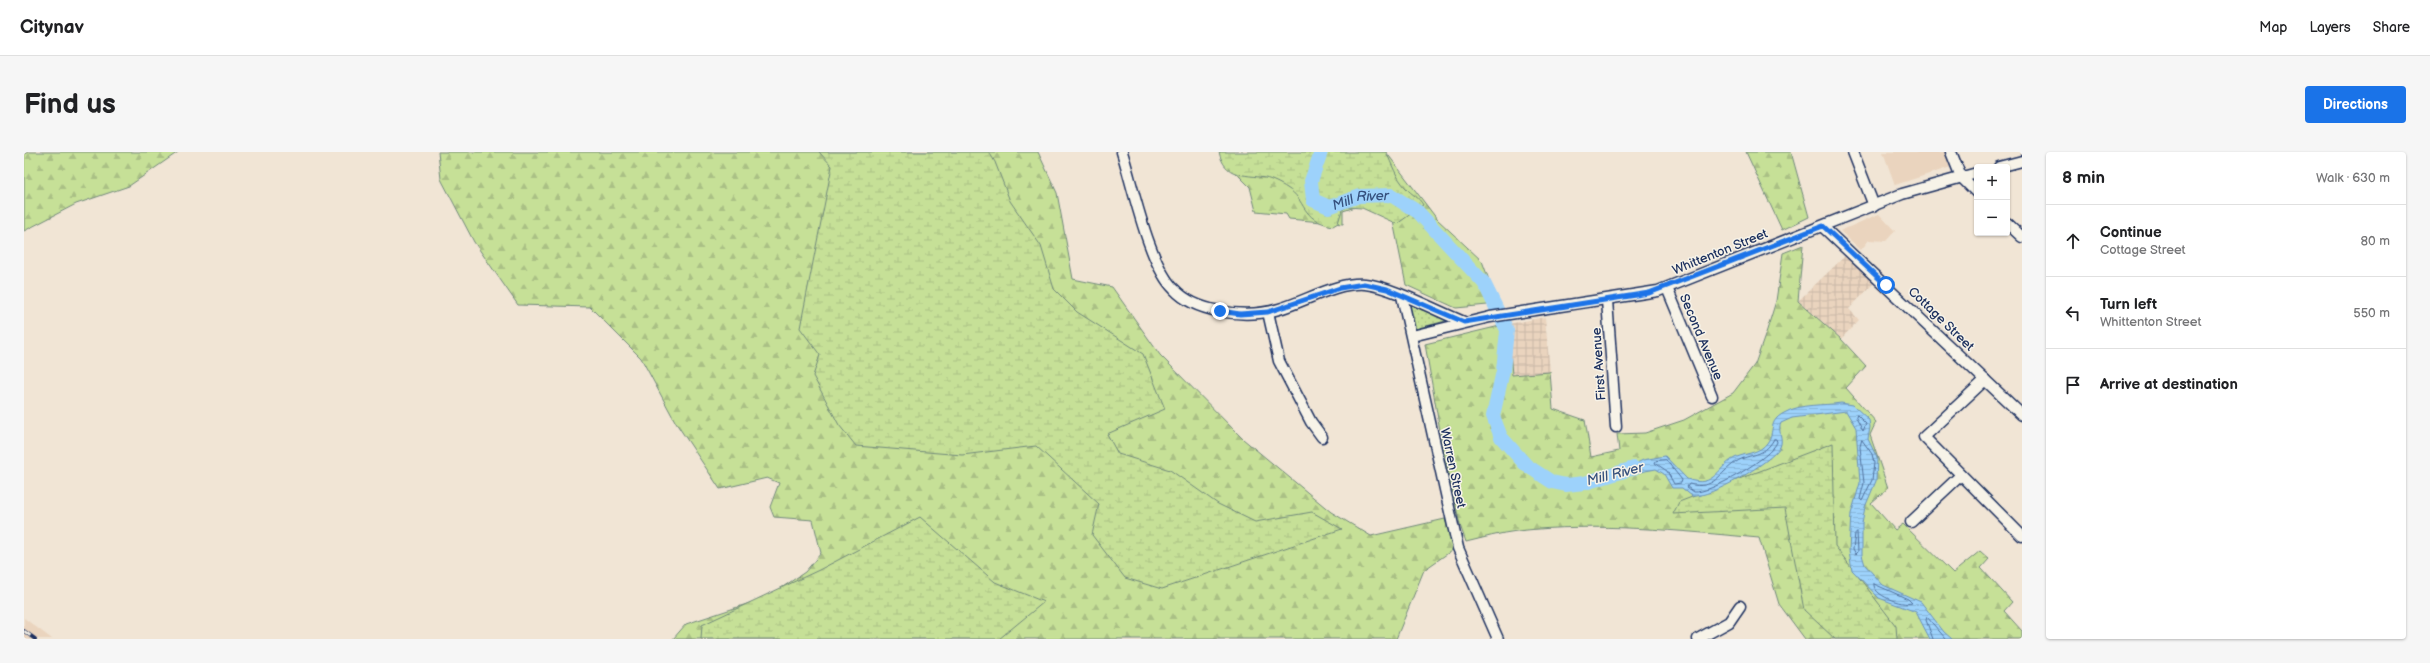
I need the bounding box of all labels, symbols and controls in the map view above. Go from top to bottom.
text: Citynav [20,16,84,39]
text: Map [2259,19,2287,36]
text: Layers [2309,19,2351,36]
text: Share [2373,19,2410,36]
button: Directions [2305,86,2406,123]
text: Find us [24,88,116,121]
map controls [1974,164,2010,236]
button: + [1974,164,2010,200]
text: 8 min [2062,168,2105,188]
text: Walk · 630 m [2316,170,2390,186]
water label: Mill River [1330,187,1390,214]
button: − [1974,200,2010,236]
text: Continue [2100,223,2162,242]
street label: Whittenton Street [1670,226,1770,278]
icon: ahead [2062,230,2084,252]
text: 80 m [2361,233,2390,249]
text: Cottage Street [2100,242,2186,258]
route start [1877,276,1895,294]
street label: Cottage Street [1905,284,1977,354]
street label: Second Avenue [1676,292,1726,383]
text: Turn left [2100,295,2157,314]
route end [1211,302,1229,320]
icon: left [2062,302,2084,324]
text: 550 m [2353,305,2390,321]
text: Whittenton Street [2100,314,2202,330]
street label: First Avenue [1588,327,1610,401]
icon: arrive [2062,374,2084,396]
text: Arrive at destination [2100,375,2238,394]
street label: Warren Street [1437,426,1469,510]
water label: Mill River [1585,459,1646,489]

